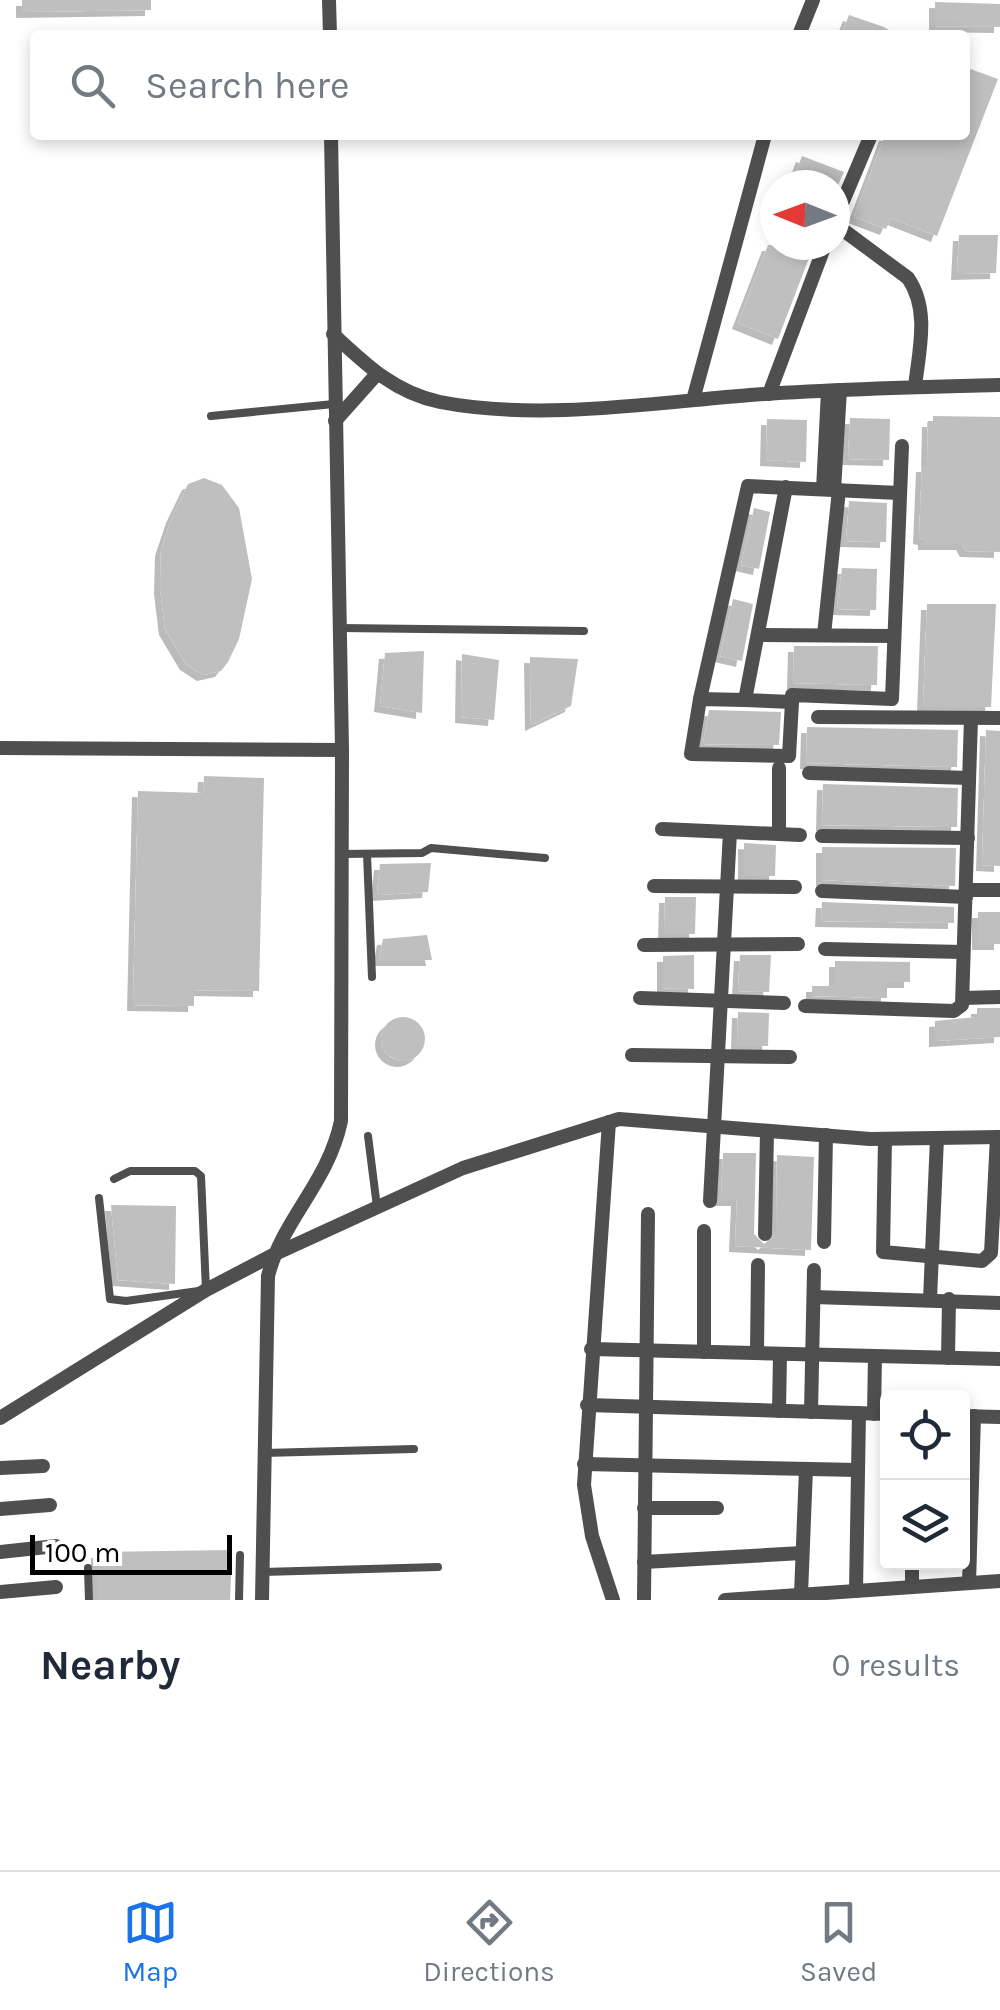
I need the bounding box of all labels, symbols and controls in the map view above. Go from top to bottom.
search box [30,30,970,140]
icon: search [65,58,120,113]
text: Search here [145,63,349,108]
north arrow [760,170,850,260]
map controls [880,1390,970,1570]
button: locate [880,1390,970,1480]
button: layers [880,1480,970,1570]
scale bar [30,1530,232,1574]
text: 100 m [45,1536,120,1569]
text: Nearby [40,1640,180,1690]
text: 0 results [831,1647,960,1684]
tab: Map [123,1895,178,1988]
tab: Directions [423,1895,555,1988]
tab: Saved [800,1895,877,1988]

